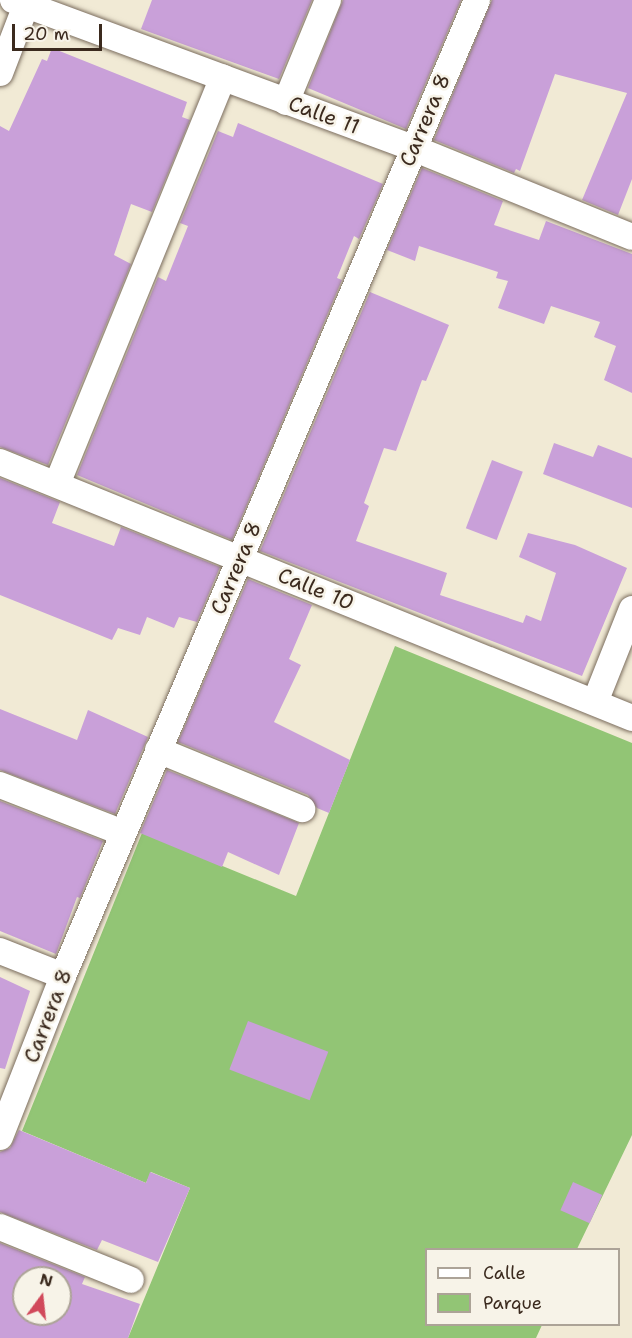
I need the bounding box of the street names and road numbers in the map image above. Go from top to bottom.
street label: Carrera 8 [394,70,456,170]
street label: Calle 11 [285,91,363,139]
street label: Carrera 8 [205,518,267,618]
street label: Calle 10 [274,562,358,616]
street label: Carrera 8 [19,966,77,1066]

